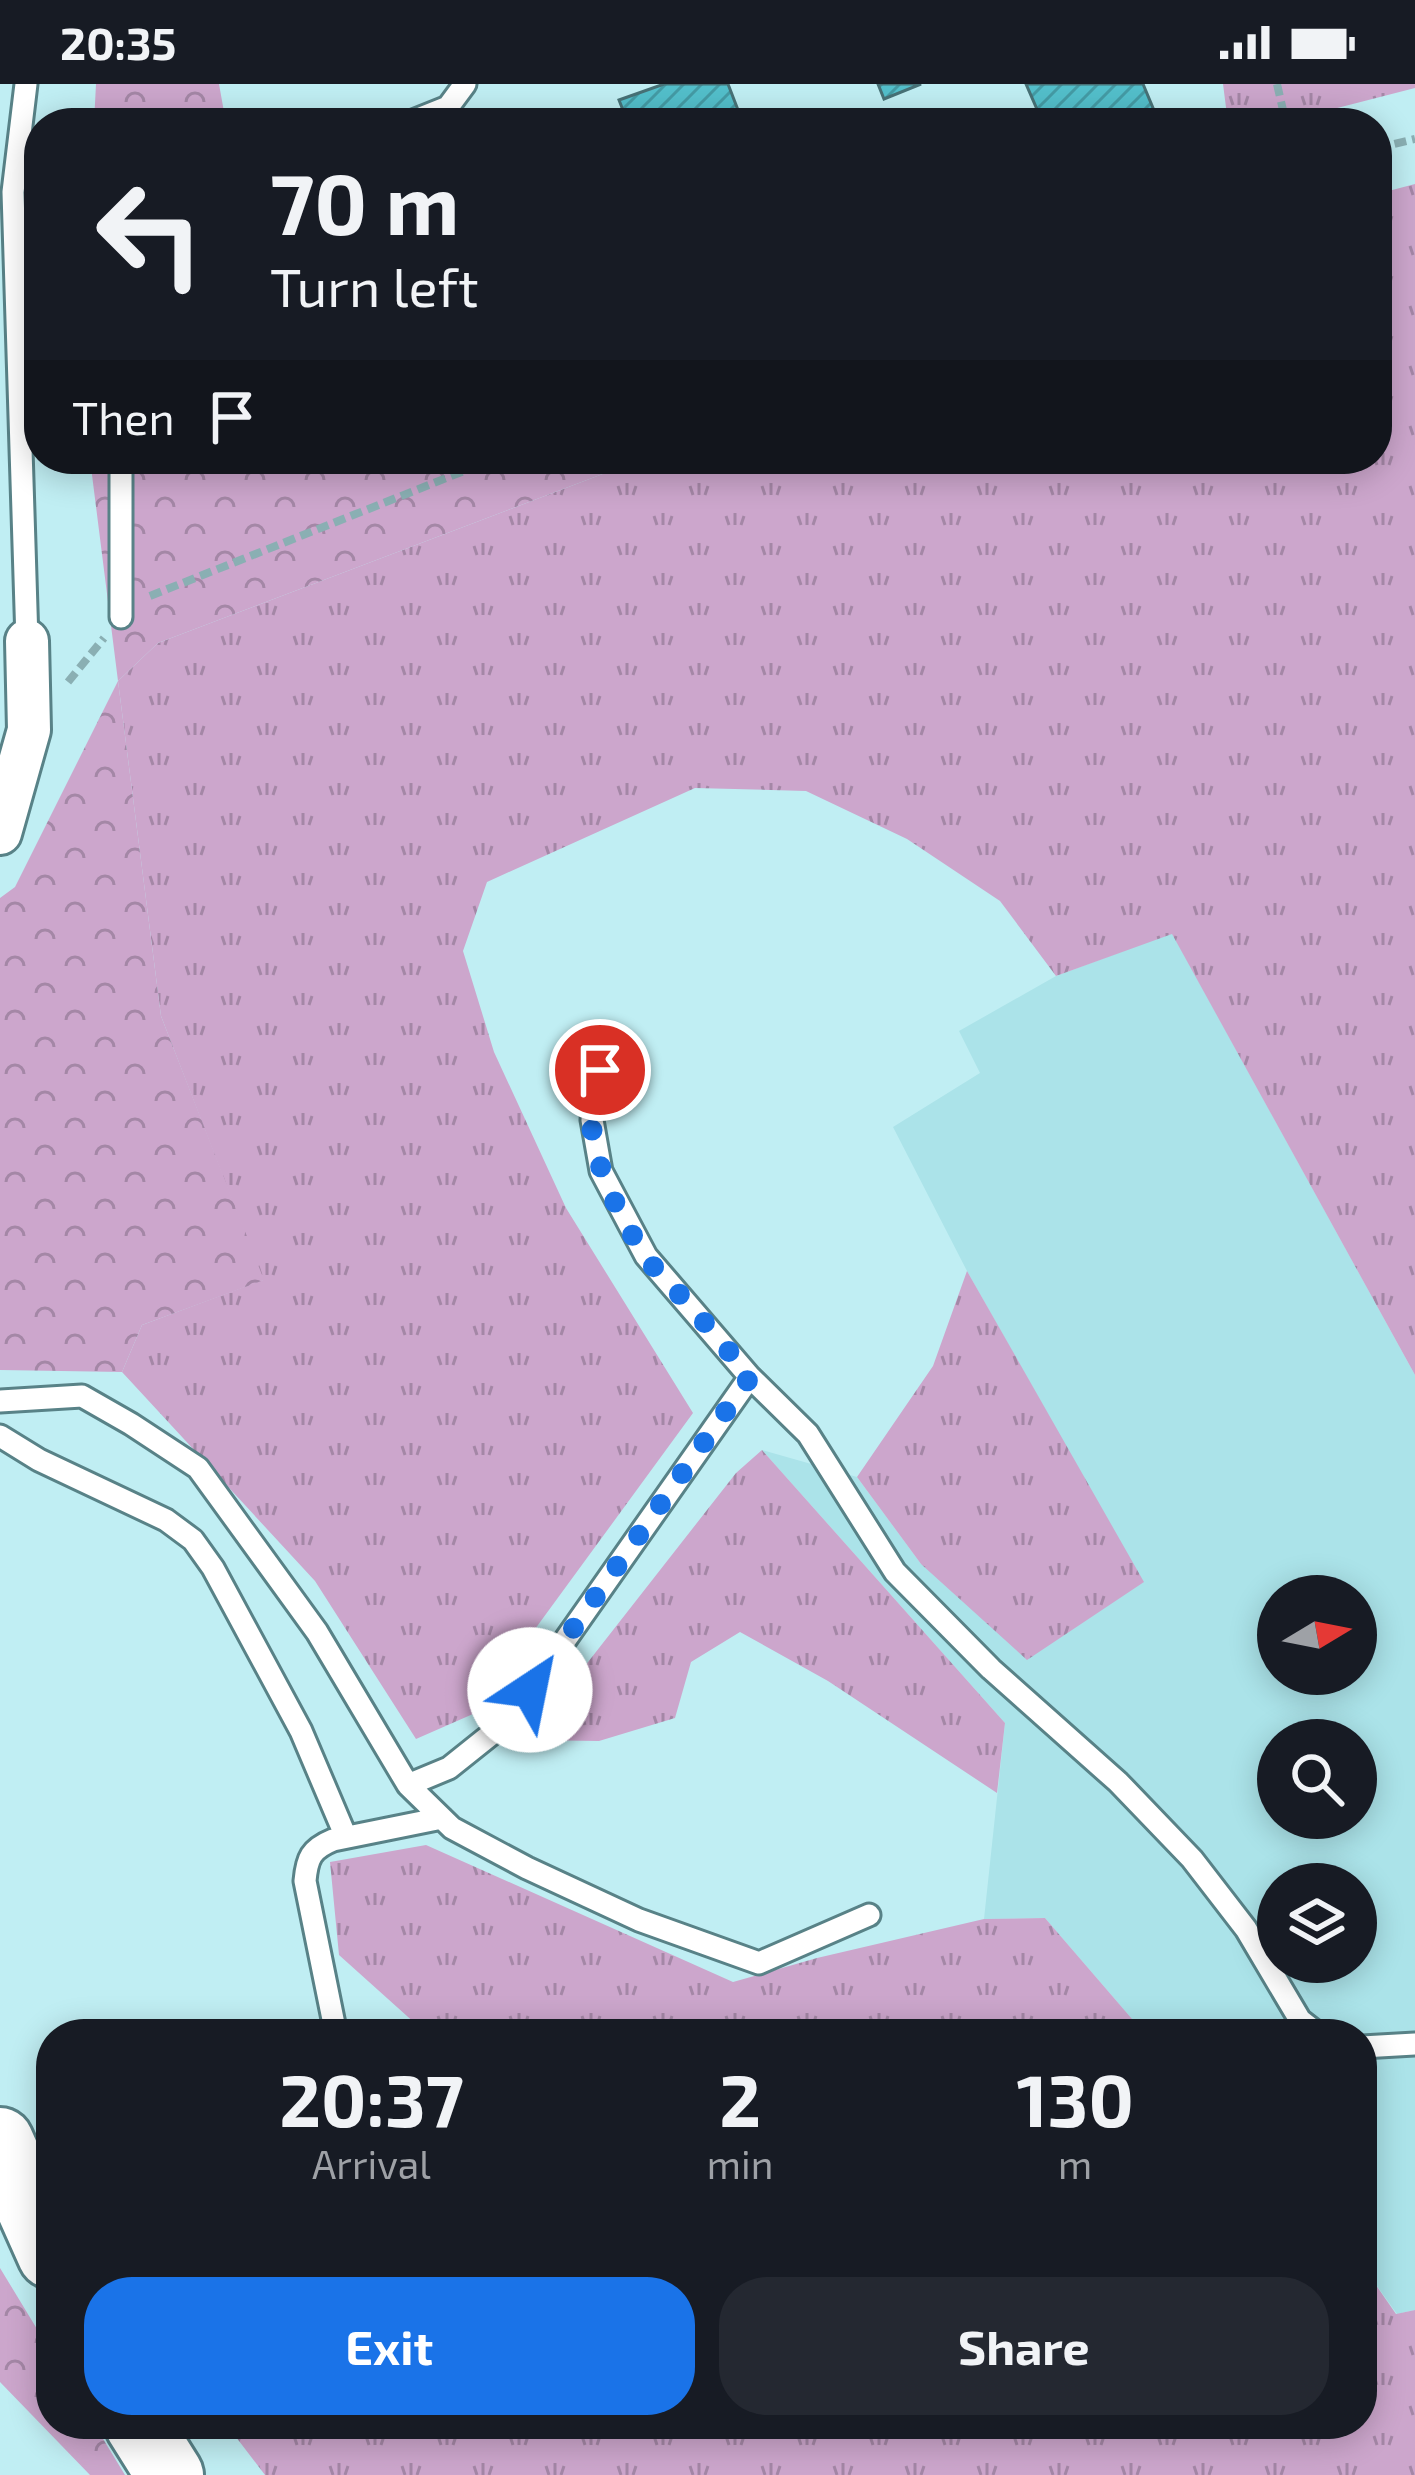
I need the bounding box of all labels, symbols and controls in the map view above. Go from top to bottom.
text: 20:35 [60,15,176,69]
text: 70 m [270,151,460,252]
icon: left [72,156,228,312]
text: Turn left [270,253,479,318]
icon: arrive [199,384,265,450]
text: Then [72,390,175,444]
pin [549,1019,651,1121]
icon: arrive [567,1037,633,1103]
north arrow [1257,1575,1377,1695]
map controls [1257,1575,1377,1983]
position arrow [467,1627,593,1753]
button: search [1257,1719,1377,1839]
button: layers [1257,1863,1377,1983]
text: 20:37 [279,2055,464,2141]
text: 2 [719,2055,761,2141]
text: 130 [1016,2055,1134,2141]
text: Arrival [312,2140,431,2187]
text: min [707,2140,773,2187]
text: m [1058,2140,1092,2187]
button: Exit [84,2277,695,2415]
button: Share [719,2277,1329,2415]

